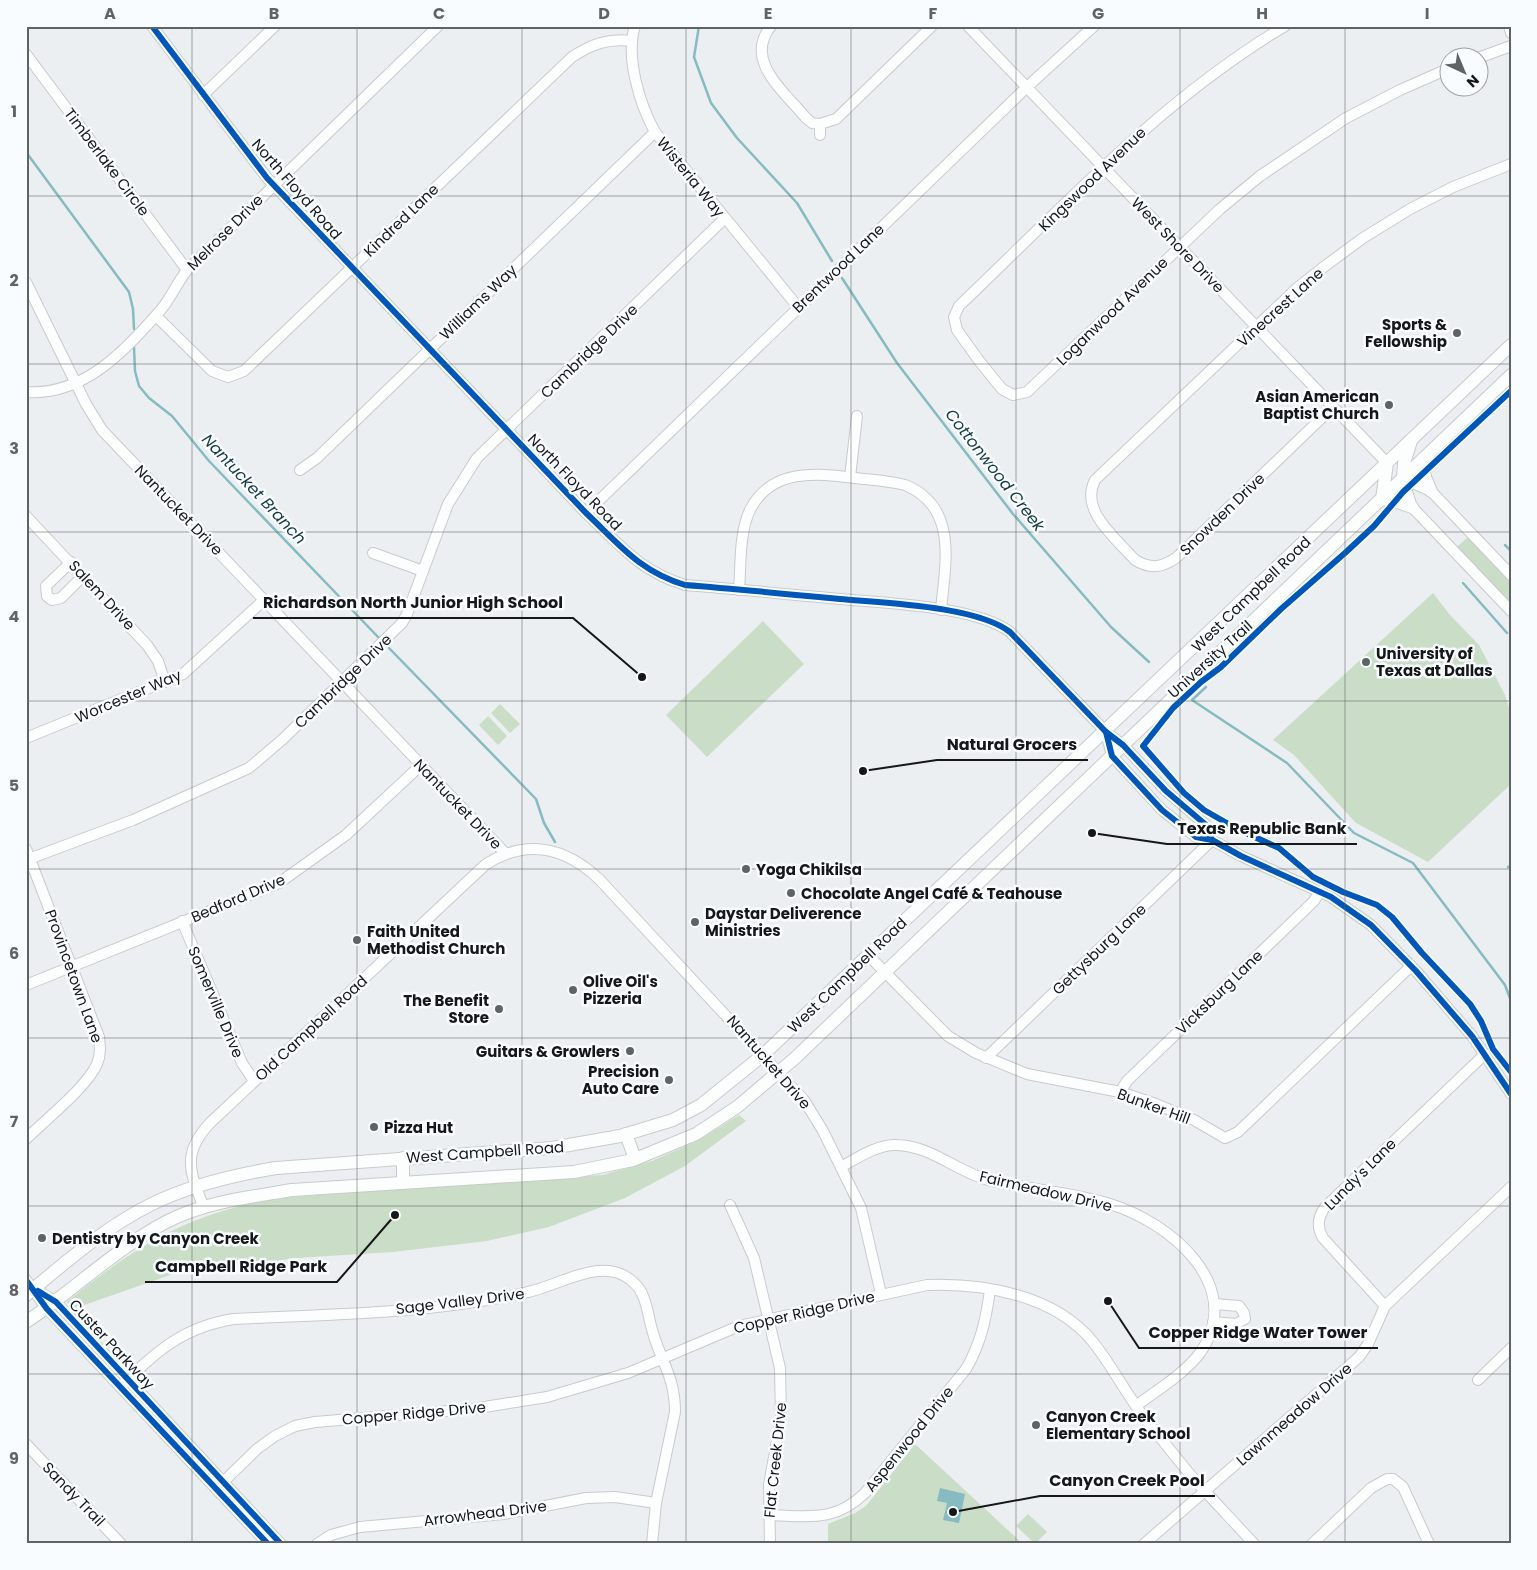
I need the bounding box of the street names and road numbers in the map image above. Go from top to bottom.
street label: Timberlake Circle [59,104,155,220]
street label: Kingswood Avenue [1034,122,1150,236]
street label: Wisteria Way [652,132,730,222]
street label: North Floyd Road [247,134,347,244]
street label: Kindred Lane [359,179,443,261]
street label: Melrose Drive [182,189,268,275]
street label: West Shore Drive [1127,192,1229,298]
street label: Brentwood Lane [787,219,889,317]
street label: Loganwood Avenue [1051,252,1173,370]
street label: Williams Way [435,259,522,344]
street label: Vinecrest Lane [1232,263,1328,351]
street label: Cambridge Drive [536,299,642,403]
street label: North Floyd Road [523,429,627,535]
street label: Nantucket Drive [130,460,228,560]
street label: Snowden Drive [1175,468,1269,560]
street label: West Campbell Road [1187,531,1315,657]
street label: Salem Drive [64,555,140,635]
street label: University Trail [1163,615,1257,703]
street label: Cambridge Drive [290,629,396,733]
street label: Worcester Way [72,664,185,728]
street label: Nantucket Drive [409,754,507,854]
street label: Bedford Drive [188,869,288,927]
street label: Gettysburg Lane [1047,899,1151,999]
street label: Provincetown Lane [40,906,108,1046]
street label: West Campbell Road [783,912,911,1038]
street label: Somerville Drive [183,943,249,1061]
street label: Vicksburg Lane [1171,945,1267,1039]
street label: Old Campbell Road [250,970,372,1086]
street label: Nantucket Drive [722,1010,816,1114]
street label: Bunker Hill [1114,1083,1194,1129]
street label: Lundy's Lane [1319,1133,1401,1215]
street label: West Campbell Road [405,1136,565,1168]
street label: Fairmeadow Drive [978,1166,1114,1216]
street label: Sage Valley Drive [394,1283,526,1319]
street label: Copper Ridge Drive [731,1286,877,1338]
street label: Custer Parkway [65,1294,160,1394]
street label: Lawnmeadow Drive [1232,1358,1356,1470]
street label: Aspenwood Drive [860,1382,958,1496]
street label: Copper Ridge Drive [341,1396,487,1430]
street label: Flat Creek Drive [758,1401,792,1519]
street label: Sandy Trail [38,1457,110,1531]
street label: Arrowhead Drive [422,1495,548,1531]

